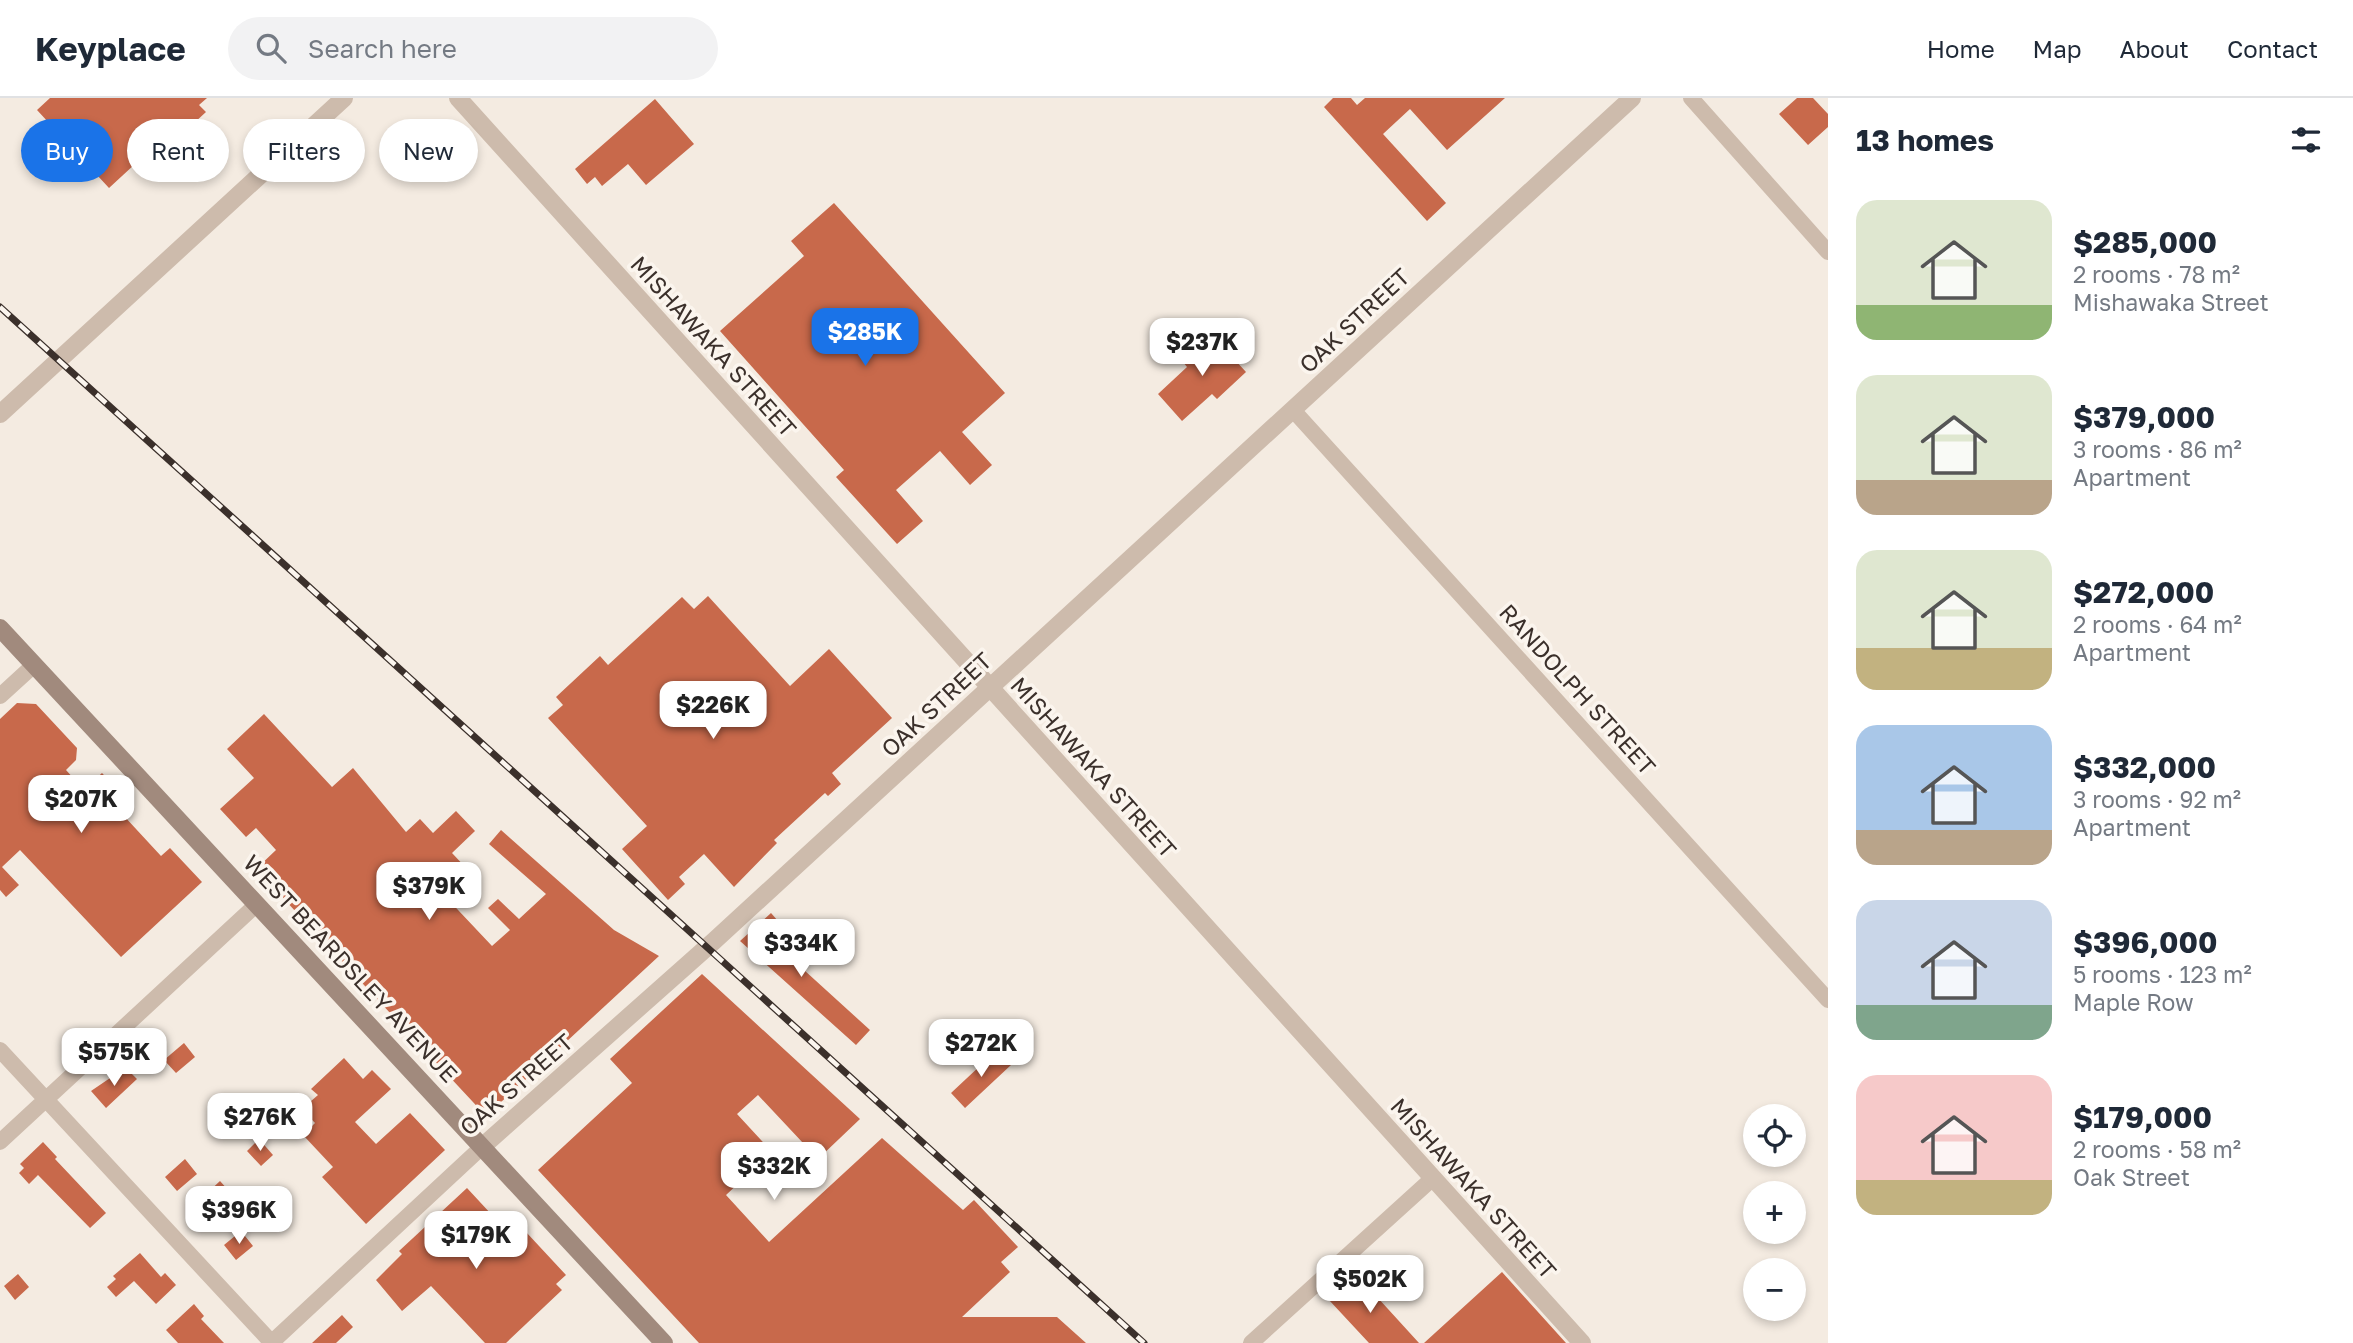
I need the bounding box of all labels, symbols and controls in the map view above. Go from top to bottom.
search box [228,17,718,80]
text: Keyplace [35,29,186,68]
icon: search [252,29,290,67]
text: Search here [308,33,457,64]
text: Home [1927,34,1995,63]
text: Map [2033,34,2082,63]
text: About [2120,34,2189,63]
text: Contact [2227,34,2318,63]
chip: Buy [21,119,113,182]
chip: Rent [127,119,229,182]
chip: Filters [243,119,365,182]
chip: New [379,119,478,182]
icon: filters [2287,121,2325,159]
text: 13 homes [1856,122,1994,158]
text: $285,000 [2073,224,2217,260]
icon: home [1912,228,1996,312]
street label: MISHAWAKA STREET [625,250,803,442]
text: 2 rooms · 78 m² [2073,260,2240,288]
street label: OAK STREET [1293,262,1415,378]
text: Mishawaka Street [2073,288,2269,316]
pin: $285K [816,308,914,368]
text: $285K [828,317,902,345]
pin: $237K [1153,318,1251,378]
text: $237K [1166,327,1238,355]
text: $379,000 [2073,399,2215,435]
icon: home [1912,403,1996,487]
text: 3 rooms · 86 m² [2073,435,2242,463]
text: Apartment [2073,463,2191,491]
text: $272,000 [2073,574,2214,610]
icon: home [1912,578,1996,662]
street label: RANDOLPH STREET [1494,598,1662,780]
text: 2 rooms · 64 m² [2073,610,2242,638]
text: Apartment [2073,638,2191,666]
street label: OAK STREET [875,646,997,762]
street label: MISHAWAKA STREET [1005,671,1183,863]
pin: $226K [664,682,762,741]
text: $226K [676,690,750,718]
text: $332,000 [2073,749,2216,785]
icon: home [1912,753,1996,837]
pin: $207K [32,776,130,835]
text: $207K [44,784,118,812]
text: 3 rooms · 92 m² [2073,785,2241,813]
text: Apartment [2073,813,2191,841]
street label: WEST BEARDSLEY AVENUE [238,848,464,1088]
pin: $379K [380,862,478,922]
text: $379K [392,871,466,899]
pin: $334K [752,920,850,979]
text: $396,000 [2073,924,2218,960]
text: $334K [764,928,838,956]
icon: home [1912,928,1996,1012]
text: 5 rooms · 123 m² [2073,960,2252,988]
text: Maple Row [2073,988,2194,1016]
pin: $272K [932,1020,1030,1079]
street label: OAK STREET [454,1027,578,1141]
pin: $575K [65,1028,163,1088]
text: $272K [945,1028,1017,1056]
text: $575K [78,1037,150,1065]
street label: MISHAWAKA STREET [1385,1092,1563,1284]
pin: $276K [211,1094,309,1153]
text: $179,000 [2073,1099,2212,1135]
text: $276K [223,1102,297,1130]
icon: home [1912,1103,1996,1187]
map controls [1743,1104,1806,1321]
button: locate [1743,1104,1806,1167]
text: 2 rooms · 58 m² [2073,1135,2241,1163]
pin: $332K [725,1142,823,1202]
text: $332K [737,1151,811,1179]
text: Oak Street [2073,1163,2190,1191]
button: + [1743,1181,1806,1244]
pin: $396K [190,1186,288,1246]
text: $396K [201,1195,277,1223]
pin: $179K [427,1212,525,1271]
text: $179K [440,1220,512,1248]
pin: $502K [1321,1256,1419,1315]
button: − [1743,1258,1806,1321]
text: $502K [1332,1264,1408,1292]

